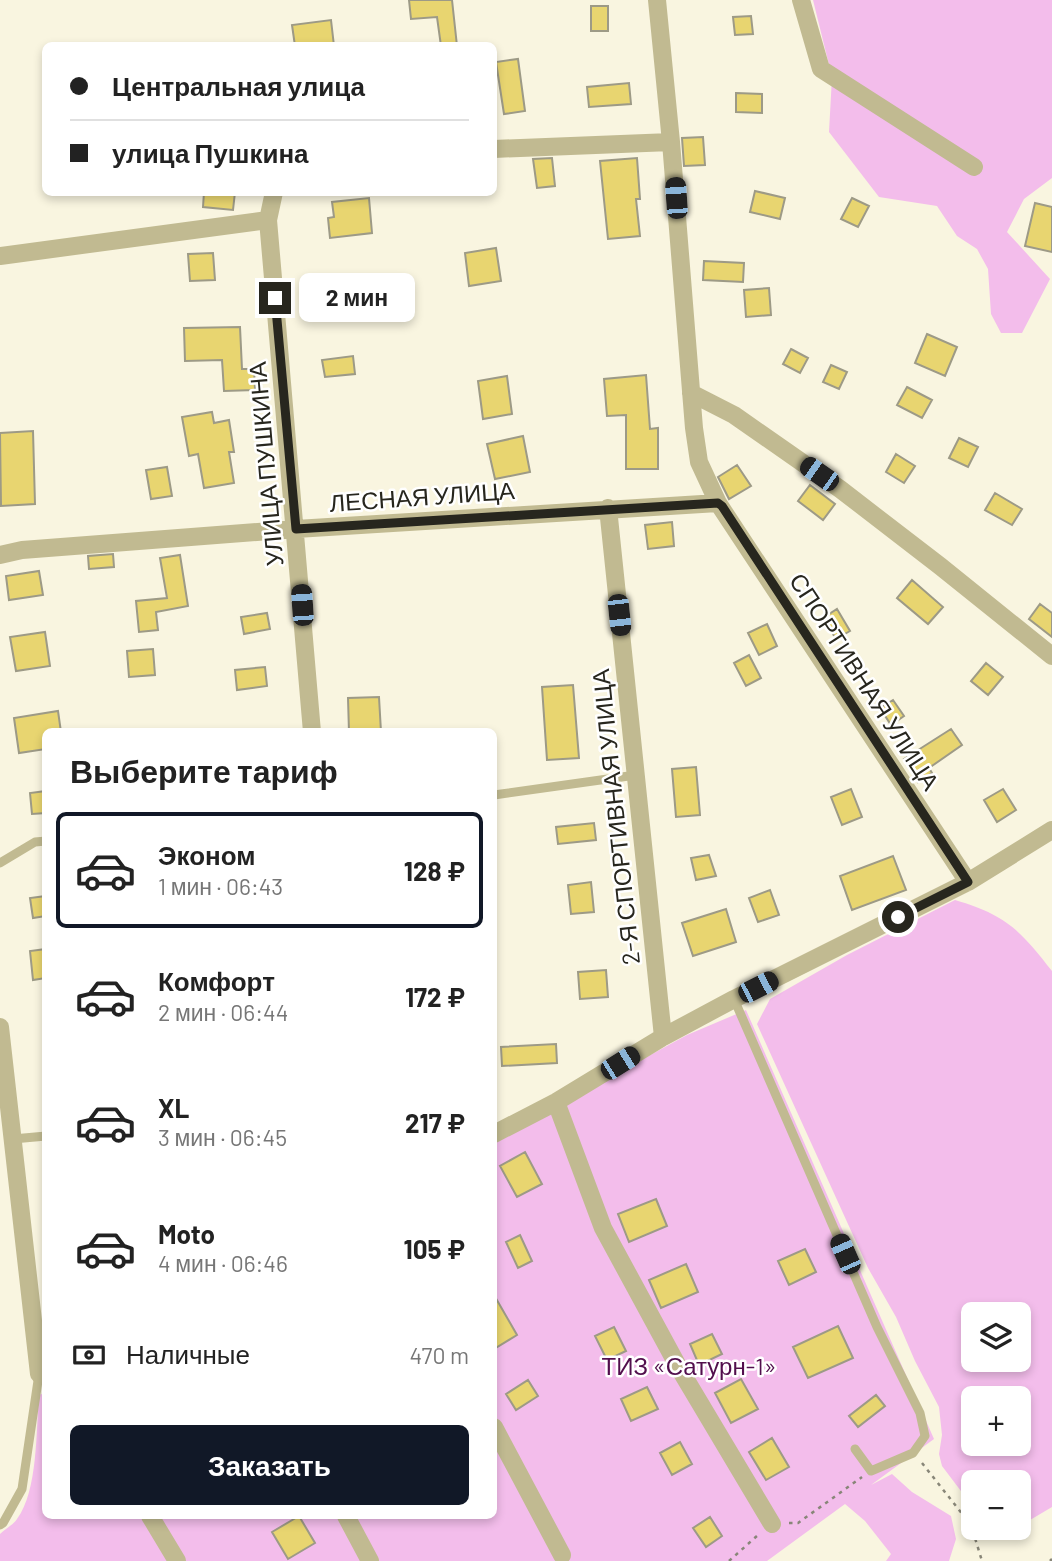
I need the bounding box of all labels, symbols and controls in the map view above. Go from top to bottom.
text: Центральная улица [112,70,365,101]
text: улица Пушкина [112,137,309,168]
car [665,176,688,220]
callout: 2 мин [300,274,415,322]
route end [259,282,291,314]
text: 2 мин [326,283,388,311]
street label: УЛИЦА ПУШКИНА [242,361,288,567]
car [796,453,843,495]
street label: ЛЕСНАЯ УЛИЦА [328,475,516,517]
street label: СПОРТИВНАЯ УЛИЦА [784,567,946,795]
car [291,583,314,627]
car [607,593,632,637]
street label: 2-Я СПОРТИВНАЯ УЛИЦА [585,668,645,966]
text: Выберите тариф [70,751,338,789]
icon: car [74,839,137,902]
text: Эконом [158,839,256,870]
text: 128 ₽ [404,855,465,886]
text: 1 мин · 06:43 [158,872,283,900]
route start [882,901,914,933]
icon: car [74,965,137,1028]
text: Комфорт [158,965,275,996]
car [735,968,782,1006]
text: 172 ₽ [405,981,465,1012]
text: 2 мин · 06:44 [158,998,288,1026]
car [597,1043,644,1083]
icon: car [74,1091,137,1154]
text: XL [158,1092,189,1123]
text: 217 ₽ [405,1107,465,1138]
text: 3 мин · 06:45 [158,1123,287,1151]
icon: car [74,1217,137,1280]
text: Moto [158,1218,215,1249]
car [827,1231,864,1277]
text: 105 ₽ [404,1233,465,1264]
text: 4 мин · 06:46 [158,1249,288,1277]
map controls [961,1302,1031,1540]
button: layers [961,1302,1031,1372]
icon: cash [70,1336,108,1374]
text: Наличные [126,1338,250,1369]
text: 470 m [410,1341,469,1369]
park label: ТИЗ «Сатурн-1» [602,1351,777,1380]
button: + [961,1386,1031,1456]
button: Заказать [70,1425,469,1505]
button: − [961,1470,1031,1540]

